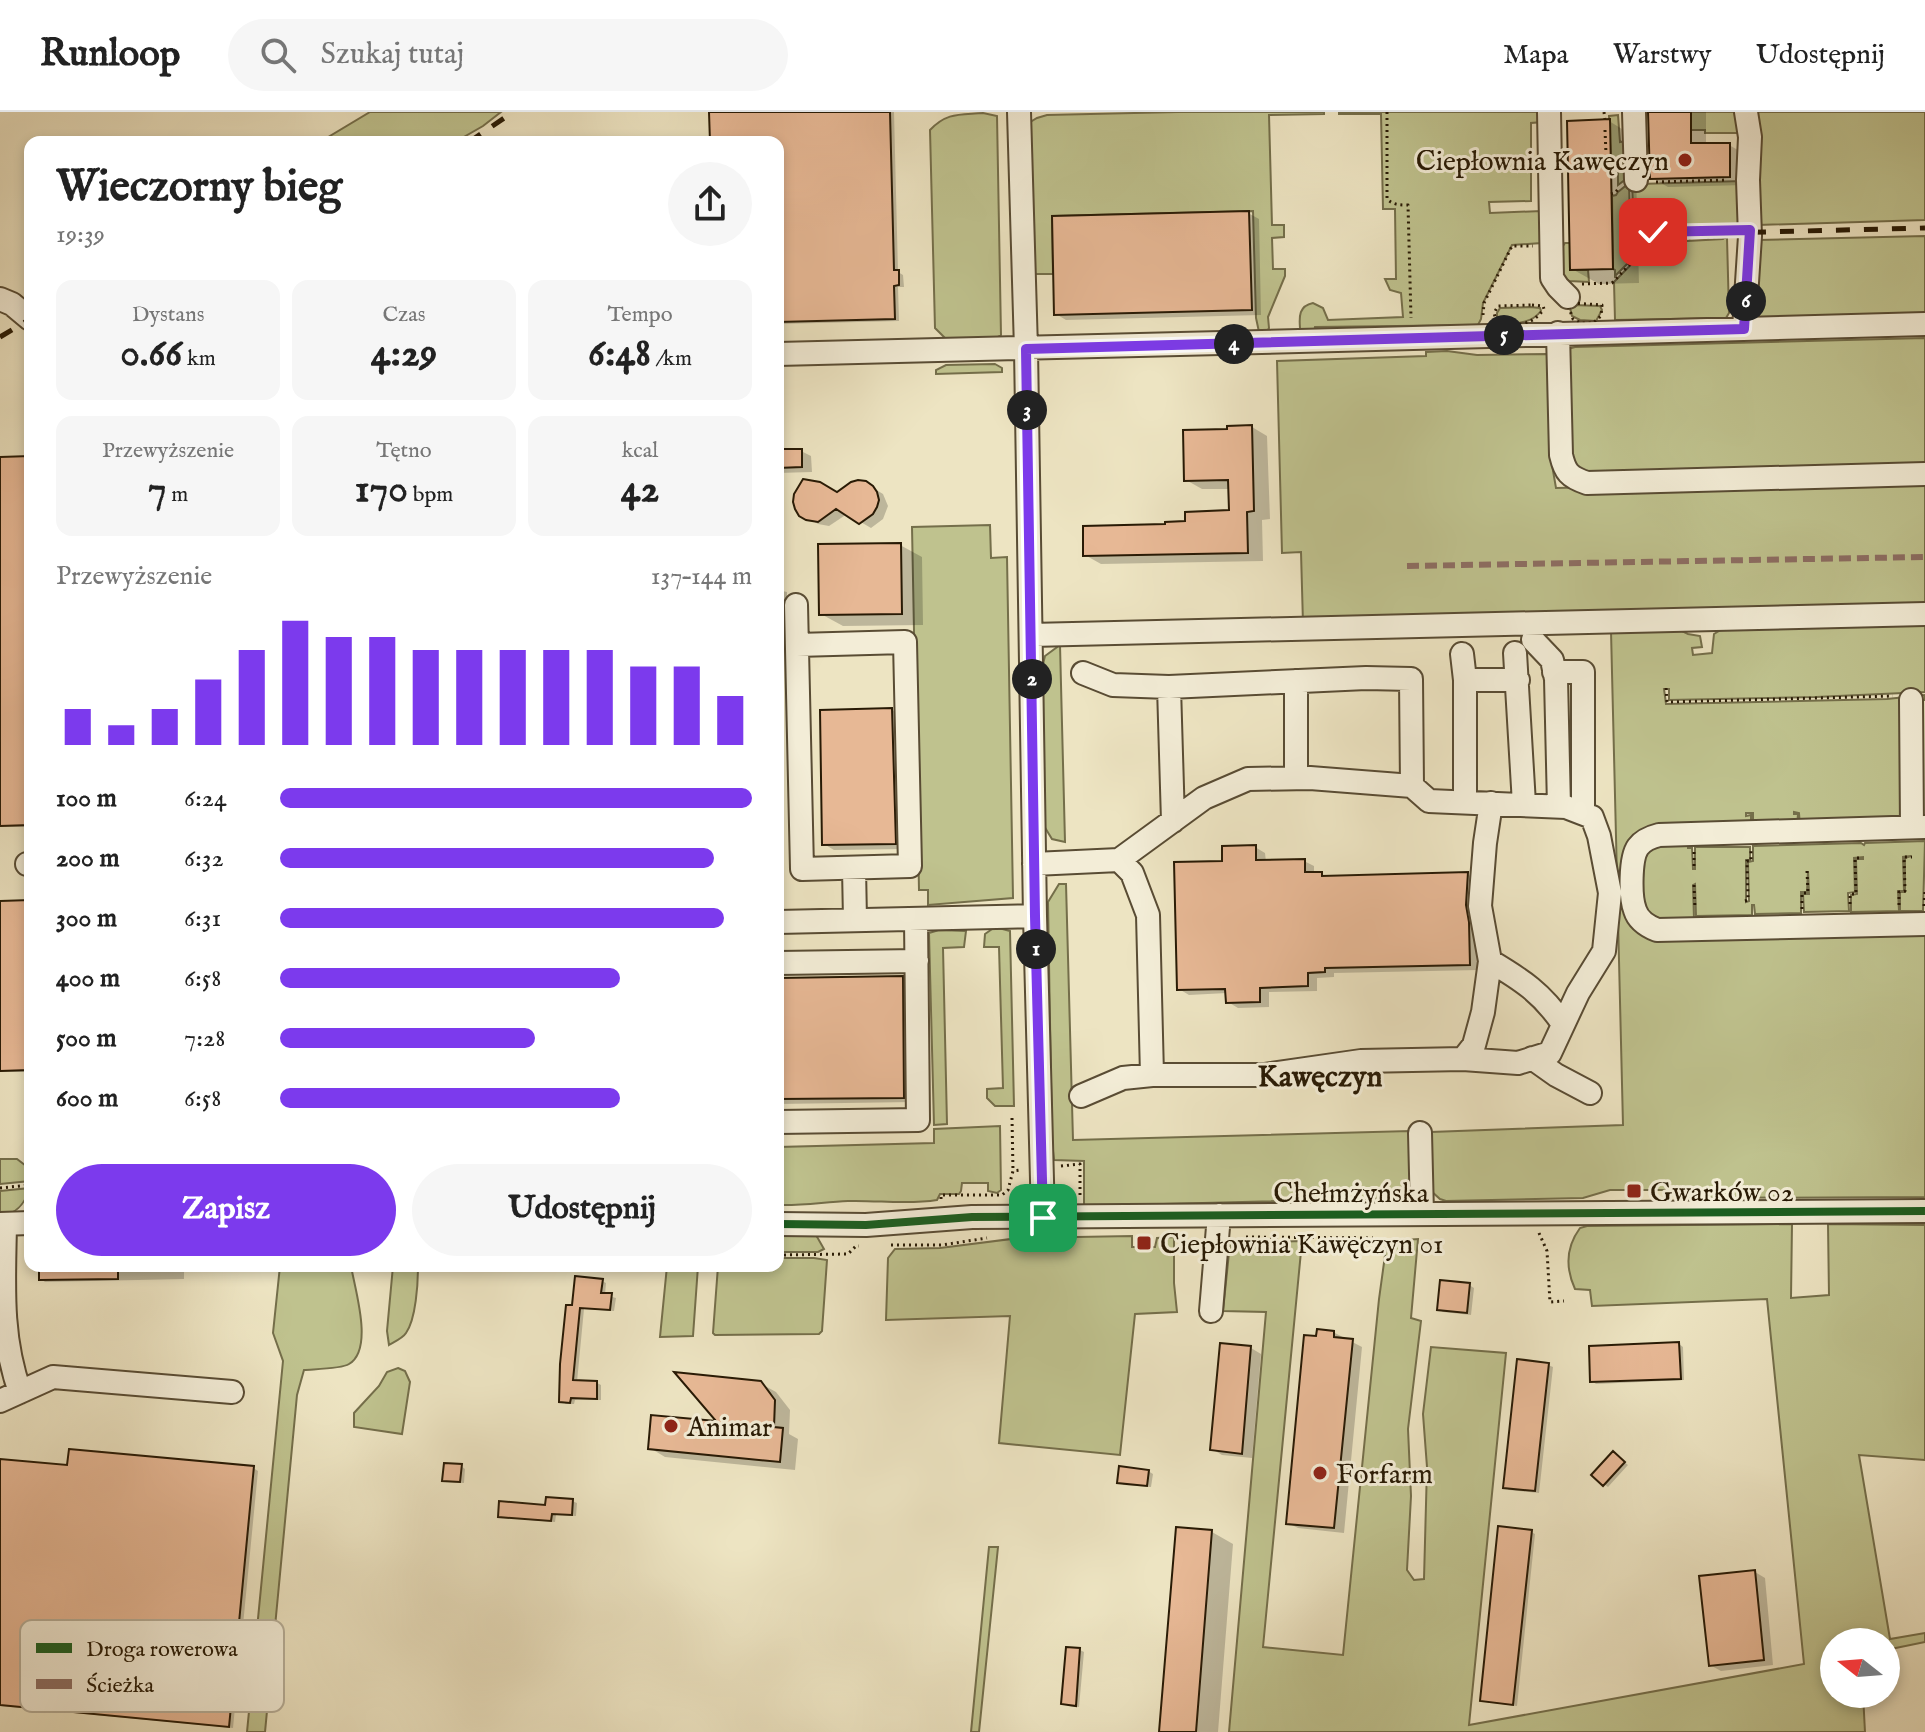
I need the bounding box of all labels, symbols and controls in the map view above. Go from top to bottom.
search box [228,19,788,91]
text: Runloop [40,31,180,79]
icon: search [256,33,300,77]
text: Szukaj tutaj [320,36,464,74]
text: Mapa [1503,38,1569,73]
text: Warstwy [1613,38,1712,73]
text: Udostępnij [1756,38,1885,73]
place label: Ciepłownia Kawęczyn [1416,145,1669,180]
marker: Ciepłownia Kawęczyn [1676,151,1694,169]
text: Wieczorny bieg [56,160,342,216]
button: share [668,162,752,246]
pin [1619,198,1687,266]
icon: check [1631,210,1675,254]
text: 19:39 [56,218,105,251]
pin: 6 [1726,281,1766,321]
text: 6 [1741,287,1751,315]
text: Dystans [132,301,204,329]
text: Czas [383,301,426,329]
text: Tempo [608,301,673,329]
pin: 5 [1484,315,1524,355]
text: 5 [1500,321,1508,349]
pin: 4 [1214,324,1254,364]
text: 0.66 [120,329,182,380]
text: 4:29 [371,329,437,380]
text: 6:48 [588,329,651,380]
text: 4 [1229,330,1239,358]
text: km [182,345,216,373]
text: /km [651,345,692,373]
pin: 3 [1007,390,1047,430]
text: 3 [1023,396,1031,424]
text: Przewyższenie [102,437,234,465]
text: Tętno [376,437,432,465]
text: kcal [622,437,658,465]
text: 7 [148,465,166,516]
text: 170 [355,465,408,516]
text: 42 [621,465,659,516]
text: m [166,481,188,509]
text: bpm [408,481,453,509]
text: Przewyższenie [56,560,212,593]
text: 137–144 m [651,560,752,593]
pin: 2 [1012,659,1052,699]
text: 2 [1027,665,1037,693]
text: 100 m [56,782,117,815]
text: 6:24 [184,782,227,815]
text: 200 m [56,842,120,875]
text: 6:32 [184,842,224,875]
text: 300 m [56,902,117,935]
text: 6:31 [184,902,221,935]
pin: 1 [1016,929,1056,969]
text: 1 [1032,935,1040,963]
text: 400 m [56,962,120,995]
text: 6:58 [184,962,221,995]
text: 500 m [56,1022,117,1055]
text: 7:28 [184,1022,225,1055]
district label: Kawęczyn [1257,1059,1383,1097]
text: 600 m [56,1082,118,1115]
text: 6:58 [184,1082,221,1115]
button: Zapisz [56,1164,396,1256]
button: Udostępnij [412,1164,752,1256]
place label: Gwarków 02 [1650,1176,1794,1211]
street label: Chełmżyńska [1273,1177,1430,1212]
marker: Gwarków 02 [1625,1182,1643,1200]
pin [1009,1184,1077,1252]
icon: arrive [1021,1196,1065,1240]
place label: Ciepłownia Kawęczyn 01 [1160,1228,1443,1263]
marker: Ciepłownia Kawęczyn 01 [1135,1234,1153,1252]
place label: Animar [686,1411,772,1446]
marker: Animar [662,1417,680,1435]
place label: Forfarm [1336,1458,1433,1493]
marker: Forfarm [1311,1464,1329,1482]
legend [20,1620,284,1712]
north arrow [1820,1628,1900,1708]
map controls [1820,1628,1900,1708]
text: Droga rowerowa [86,1636,238,1664]
text: Ścieżka [86,1672,155,1700]

